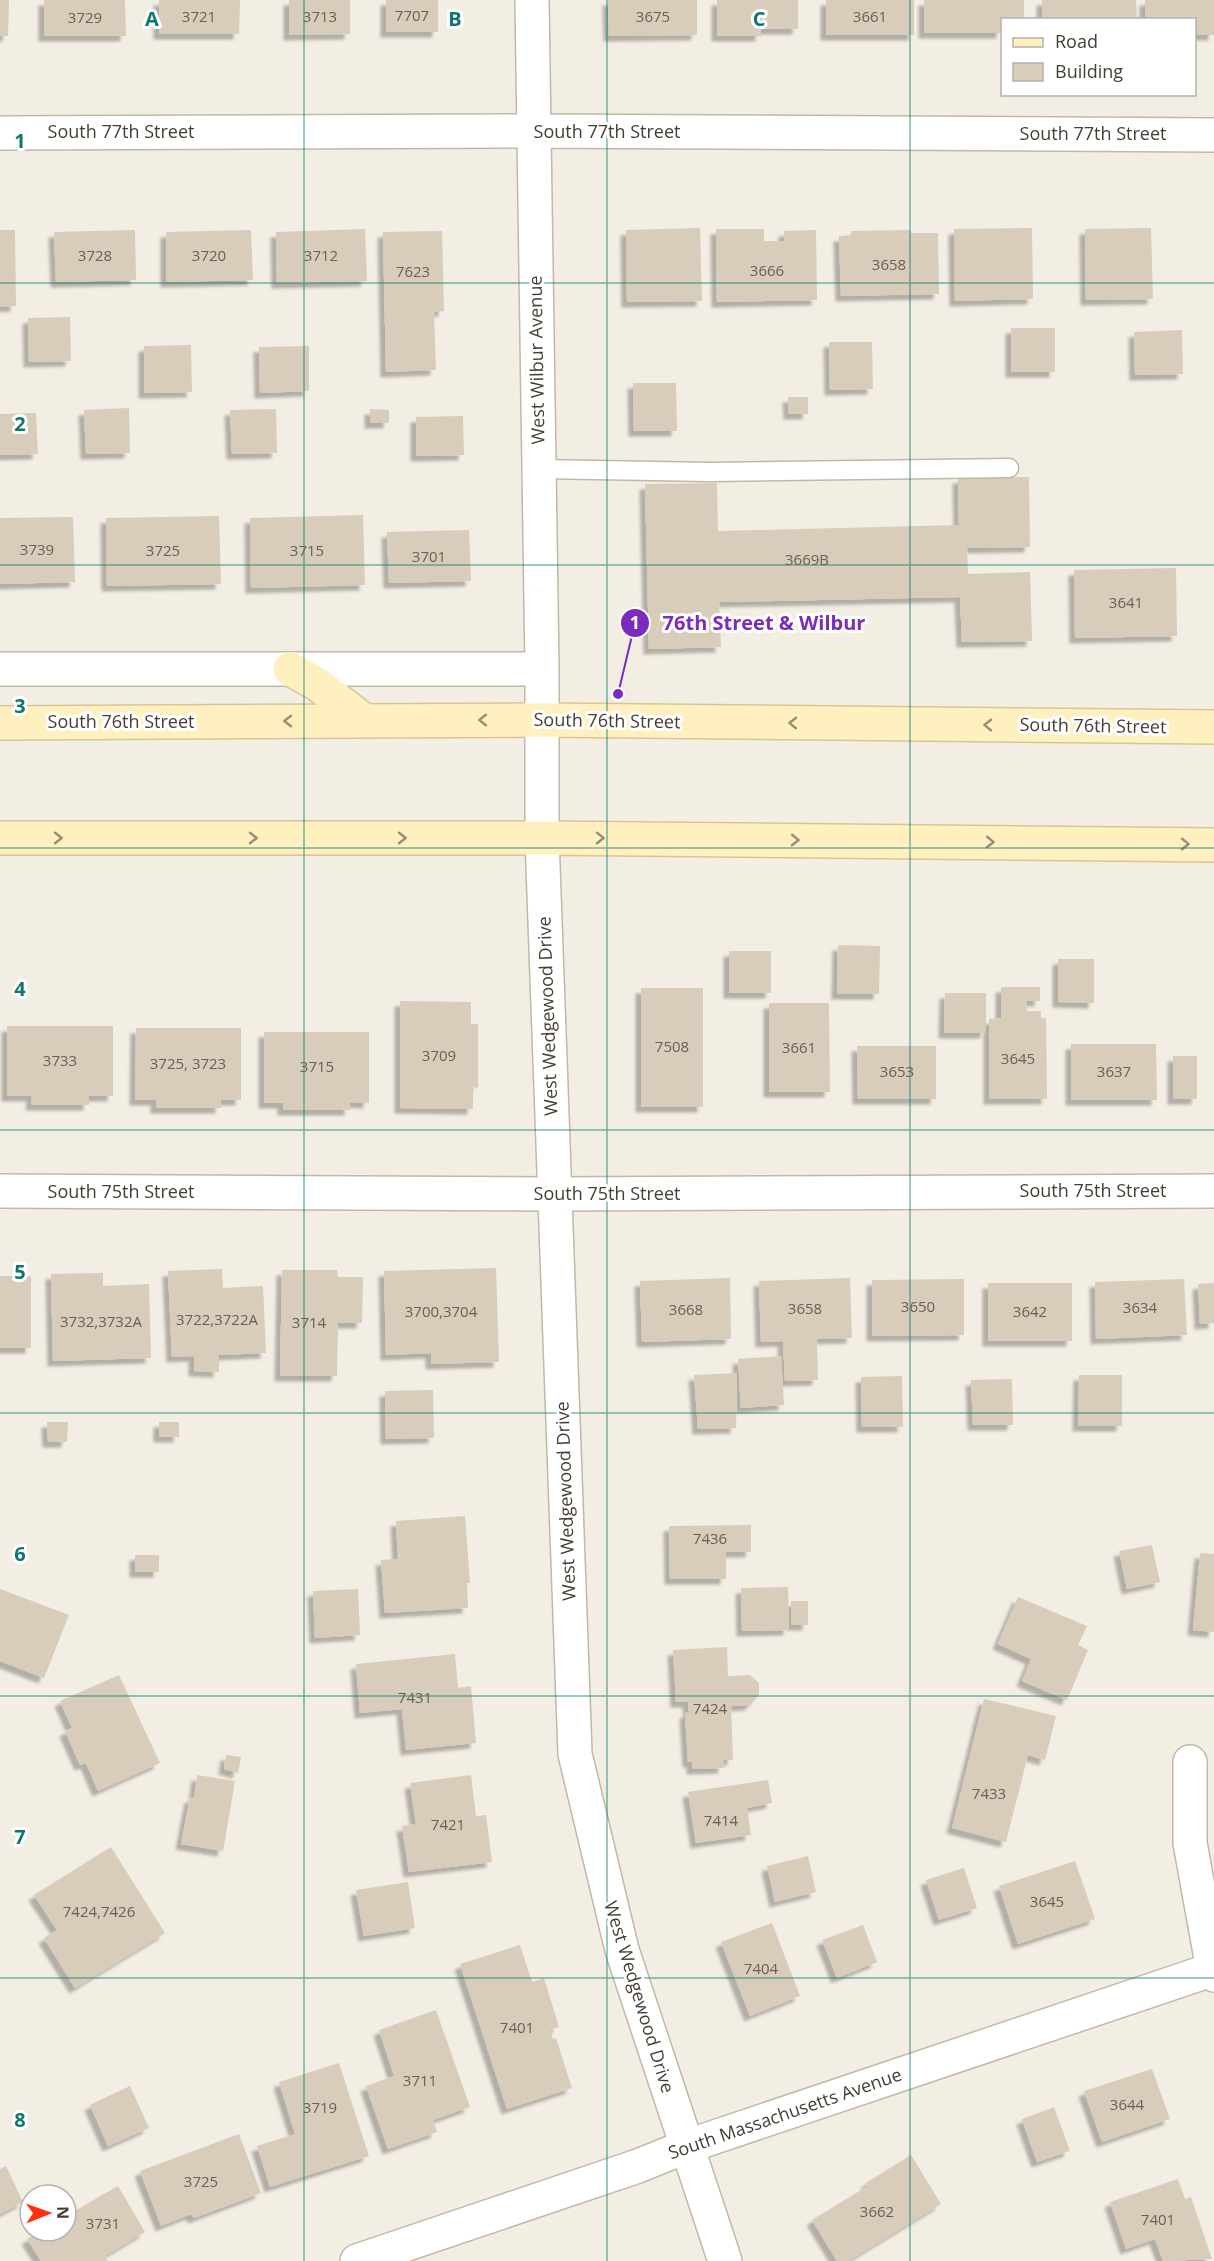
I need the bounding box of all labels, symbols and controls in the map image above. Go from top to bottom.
text: A [145,5,159,32]
house number: 7707 [395,5,429,25]
text: B [448,5,462,32]
text: C [753,5,766,32]
house number: 3721 [182,6,216,26]
house number: 3713 [303,6,337,26]
house number: 3675 [636,6,670,26]
house number: 3661 [853,6,887,26]
house number: 3729 [68,7,102,27]
legend [1001,18,1196,96]
text: Road [1055,29,1098,53]
text: Building [1055,59,1123,83]
street label: South 77th Street [48,119,194,143]
street label: South 77th Street [534,119,680,143]
street label: South 77th Street [1020,121,1166,145]
text: 1 [14,127,26,154]
house number: 3728 [78,245,112,265]
house number: 3720 [192,245,226,265]
house number: 3712 [304,245,338,265]
house number: 3658 [872,254,906,274]
house number: 3666 [750,260,784,280]
house number: 7623 [396,261,430,281]
street label: West Wilbur Avenue [523,275,549,445]
text: 2 [14,410,26,437]
house number: 3739 [20,539,54,559]
house number: 3725 [146,540,180,560]
house number: 3715 [290,540,324,560]
house number: 3701 [412,546,446,566]
house number: 3669B [785,549,829,569]
house number: 3641 [1109,592,1143,612]
callout: 76th Street & Wilbur [620,604,877,642]
text: 76th Street & Wilbur [663,609,865,636]
text: 1 [630,610,640,634]
text: 3 [14,692,26,719]
street label: South 76th Street [533,707,681,733]
street label: South 76th Street [48,709,194,733]
street label: South 76th Street [1019,712,1167,738]
one-way arrow [479,714,488,726]
one-way arrow [284,715,293,727]
one-way arrow [788,717,797,729]
one-way arrow [983,718,992,731]
one-way arrow [54,832,63,844]
one-way arrow [249,832,258,844]
one-way arrow [398,832,407,844]
one-way arrow [596,832,605,845]
one-way arrow [791,834,800,847]
one-way arrow [986,836,995,848]
one-way arrow [1181,838,1190,850]
street label: West Wedgewood Drive [532,916,562,1116]
text: 4 [14,975,26,1002]
house number: 7508 [655,1036,689,1056]
house number: 3661 [782,1037,816,1057]
house number: 3709 [422,1045,456,1065]
house number: 3645 [1001,1048,1035,1068]
house number: 3733 [43,1050,77,1070]
house number: 3725, 3723 [150,1053,226,1073]
house number: 3715 [300,1056,334,1076]
house number: 3653 [880,1061,914,1081]
house number: 3637 [1097,1061,1131,1081]
street label: South 75th Street [1020,1178,1166,1202]
street label: South 75th Street [48,1179,194,1203]
street label: South 75th Street [534,1181,680,1205]
text: 5 [14,1258,26,1285]
house number: 3650 [901,1296,935,1316]
house number: 3634 [1123,1297,1158,1317]
house number: 3658 [788,1298,822,1318]
house number: 3668 [669,1299,703,1319]
house number: 3700,3704 [405,1301,478,1321]
house number: 3642 [1013,1301,1047,1321]
house number: 3722,3722A [176,1309,259,1329]
house number: 3732,3732A [60,1311,143,1331]
house number: 3714 [292,1312,327,1332]
street label: West Wedgewood Drive [550,1401,580,1601]
house number: 7436 [693,1528,727,1548]
text: 6 [14,1540,26,1567]
house number: 7431 [398,1687,432,1707]
house number: 7424 [693,1698,728,1718]
house number: 7433 [972,1783,1006,1803]
house number: 7414 [704,1810,739,1830]
house number: 7421 [431,1814,465,1834]
text: 7 [14,1823,26,1850]
house number: 3645 [1030,1891,1064,1911]
street label: West Wedgewood Drive [599,1898,681,2096]
house number: 7424,7426 [63,1901,135,1921]
house number: 7404 [744,1958,779,1978]
house number: 7401 [500,2017,534,2037]
street label: South Massachusetts Avenue [665,2062,905,2164]
house number: 3711 [403,2070,437,2090]
house number: 3644 [1110,2094,1145,2114]
house number: 3719 [303,2097,337,2117]
text: 8 [14,2106,26,2133]
house number: 3725 [184,2171,218,2191]
north arrow [18,2183,78,2243]
house number: 3662 [860,2201,894,2221]
text: N [52,2206,74,2219]
house number: 7401 [1141,2209,1175,2229]
house number: 3731 [86,2213,120,2233]

